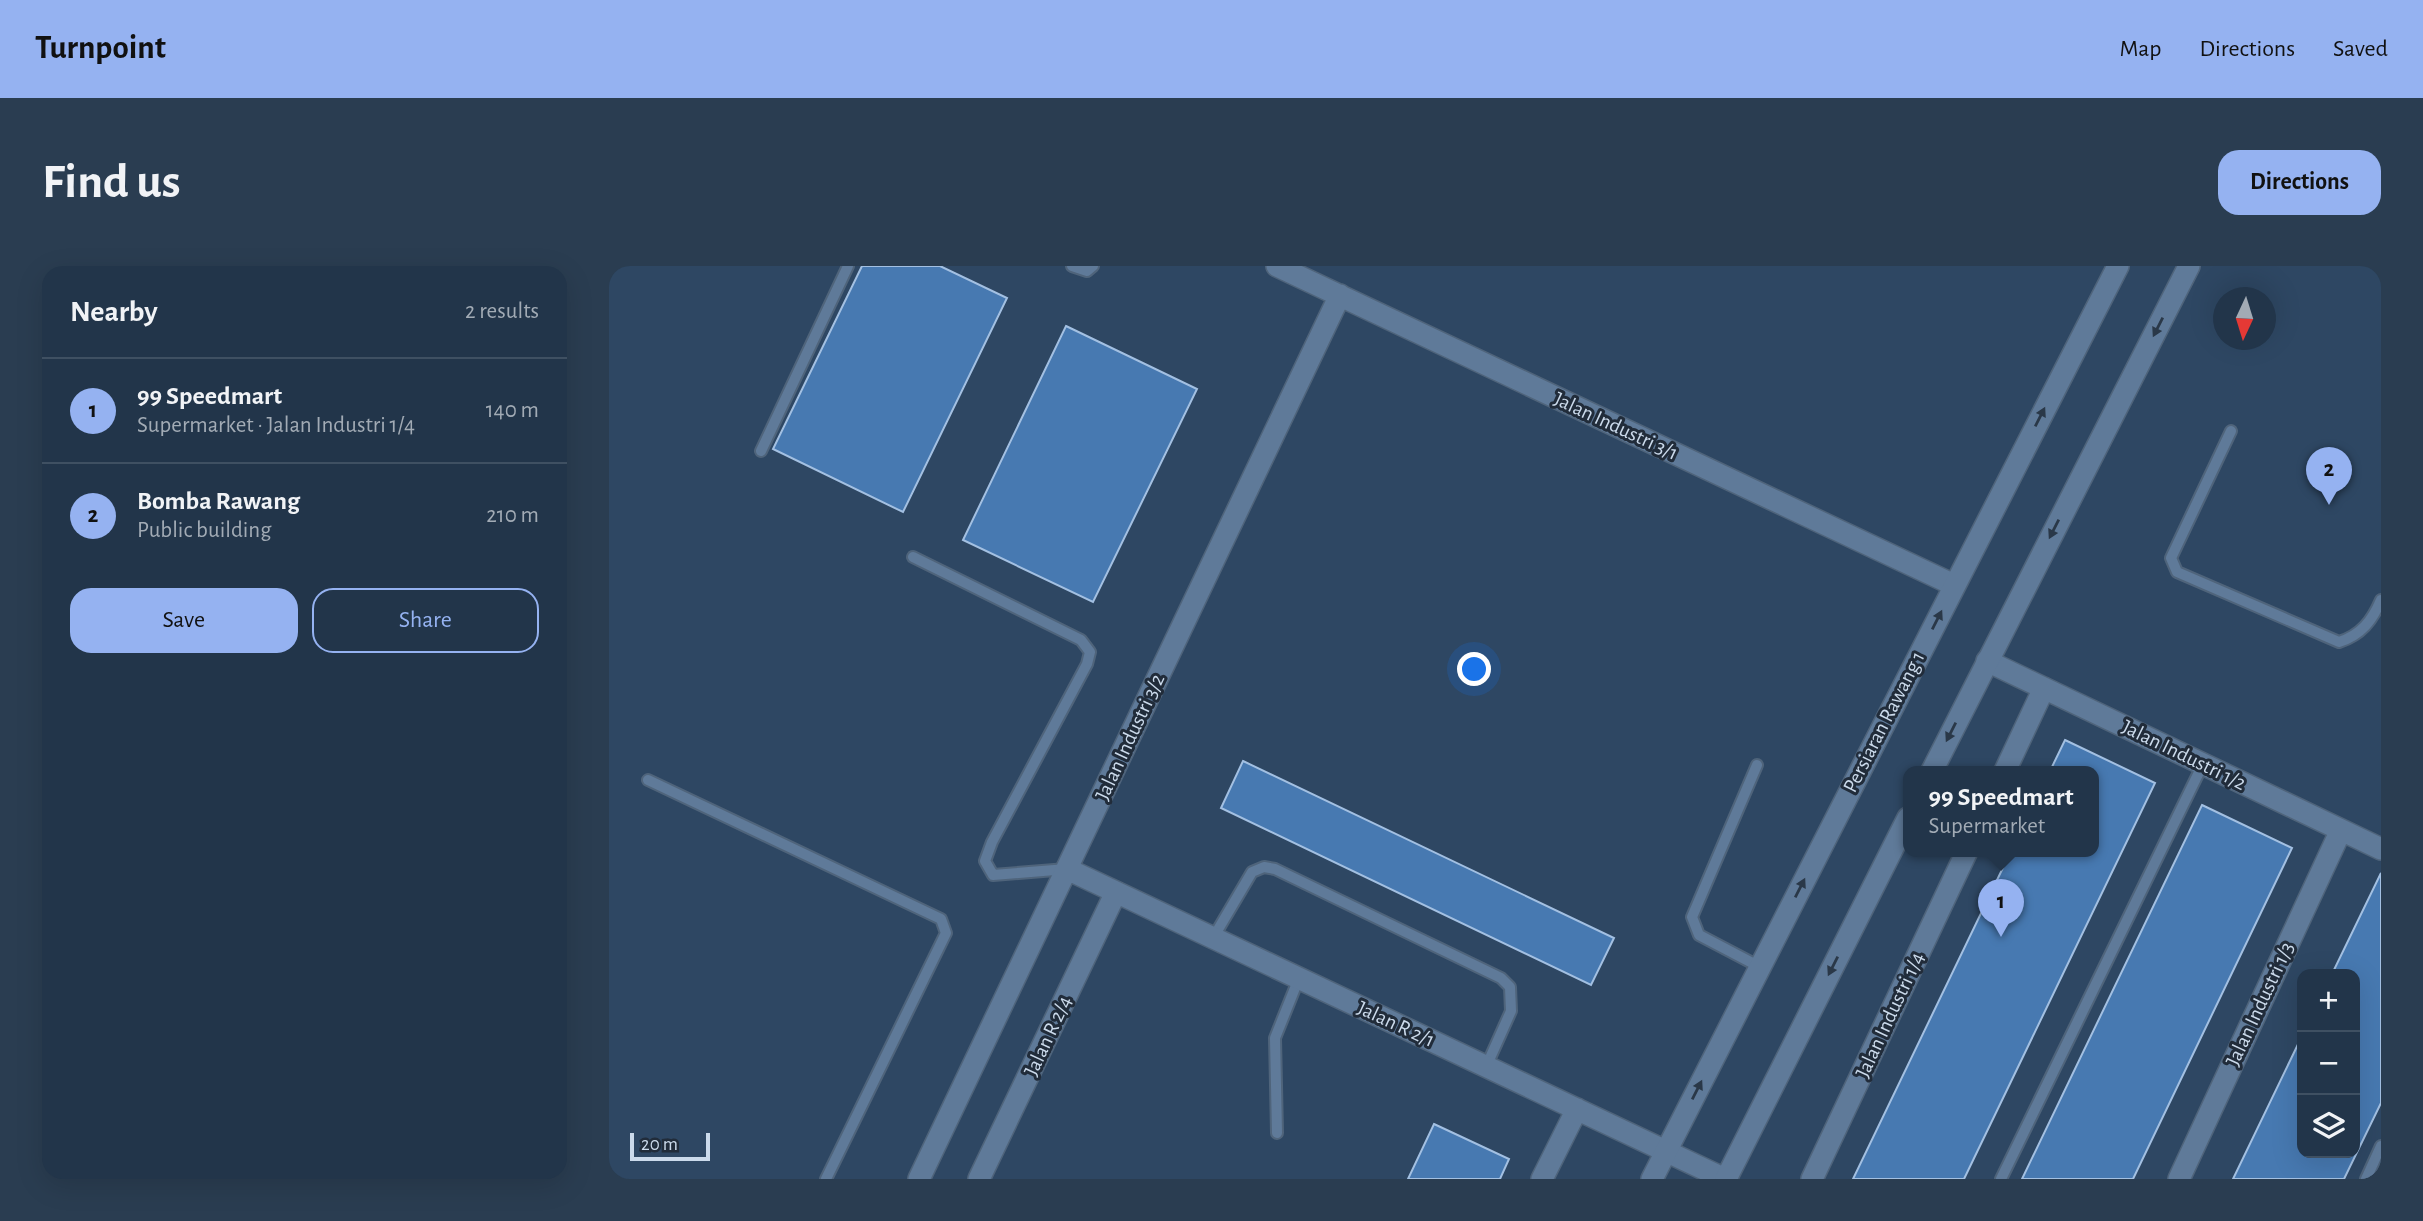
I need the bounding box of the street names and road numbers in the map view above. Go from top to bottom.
street label: Jalan Industri 3/1 [1551,388,1681,464]
street label: Persiaran Rawang 1 [1839,648,1929,796]
street label: Jalan Industri 3/2 [1092,671,1168,803]
street label: Jalan Industri 1/2 [2119,716,2249,794]
street label: Jalan Industri 1/3 [2222,939,2298,1069]
street label: Jalan Industri 1/4 [1852,949,1928,1081]
street label: Jalan R 2/4 [1020,993,1076,1079]
street label: Jalan R 2/1 [1354,997,1438,1051]

